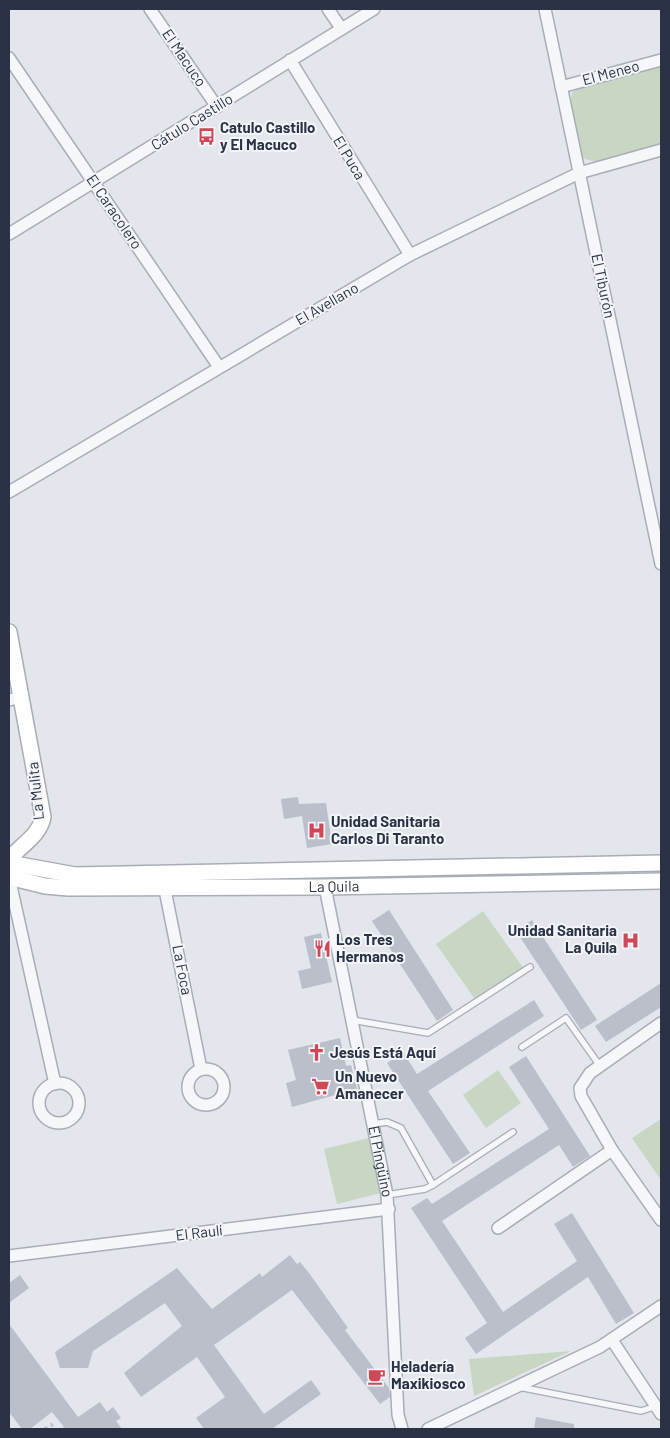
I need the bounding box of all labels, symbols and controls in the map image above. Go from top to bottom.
street label: El Macuco [159,25,211,90]
street label: El Meneo [580,56,641,88]
street label: Cátulo Castillo [147,89,236,153]
place label: Catulo Castillo y El Macuco [220,118,315,153]
bus stop icon: Catulo Castillo y El Macuco [196,127,216,147]
street label: El Puca [330,132,370,183]
street label: El Caracolero [83,171,146,252]
street label: El Tiburón [588,252,620,320]
street label: El Avellano [292,278,361,328]
street label: La Mulita [23,761,47,821]
place label: Unidad Sanitaria Carlos Di Taranto [331,812,444,847]
hospital icon: Unidad Sanitaria Carlos Di Taranto [307,821,327,841]
street label: La Quila [308,876,359,895]
place label: Unidad Sanitaria La Quila [508,921,617,956]
place label: Los Tres Hermanos [336,930,404,965]
hospital icon: Unidad Sanitaria La Quila [621,930,641,950]
restaurant icon: Los Tres Hermanos [312,939,332,959]
street label: La Foca [169,943,197,996]
church icon: Jesús Está Aquí [306,1043,326,1063]
place label: Jesús Está Aquí [330,1043,436,1061]
place label: Un Nuevo Amanecer [335,1067,404,1102]
supermarket icon: Un Nuevo Amanecer [311,1076,331,1096]
street label: El Pingüino [365,1124,397,1199]
street label: El Raulí [174,1220,223,1244]
place label: Heladería Maxikiosco [391,1357,466,1392]
cafe icon: Heladería Maxikiosco [367,1366,387,1386]

